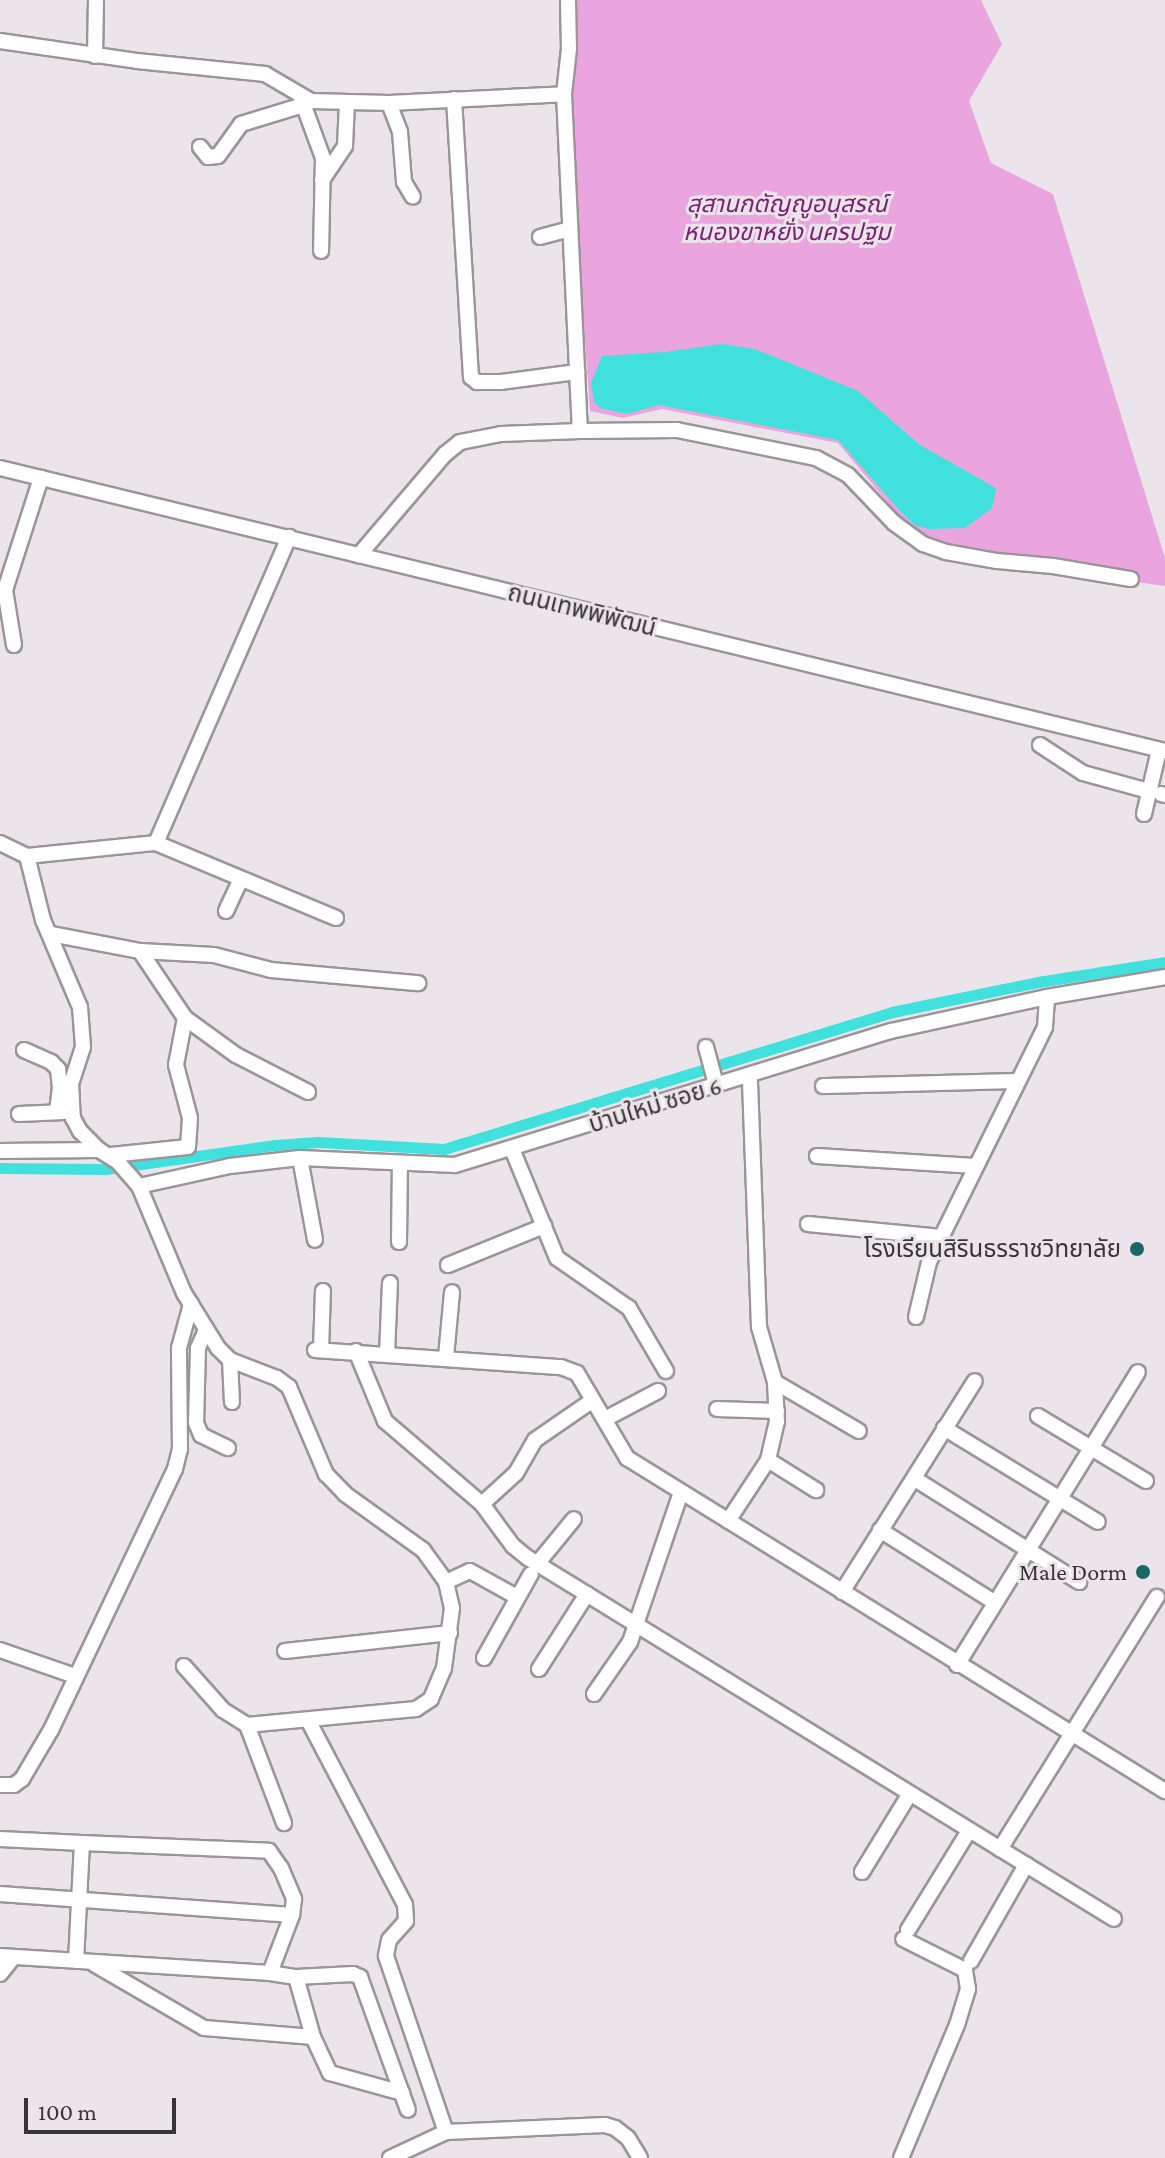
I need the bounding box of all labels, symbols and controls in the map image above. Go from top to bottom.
park label: สุสานกตัญญูอนุสรณ์ หนองขาหยั่ง นครปฐม [683,190,891,246]
street label: ถนนเทพพิพัฒน์ [505,578,659,642]
street label: บ้านใหม่ ซอย 6 [585,1071,725,1139]
place label: โรงเรียนสิรินธรราชวิทยาลัย [864,1235,1121,1263]
marker: โรงเรียนสิรินธรราชวิทยาลัย [1128,1240,1146,1258]
place label: Male Dorm [1019,1558,1127,1586]
marker: Male Dorm [1134,1563,1152,1581]
scale bar [28,2082,180,2132]
text: 100 m [38,2098,97,2125]

